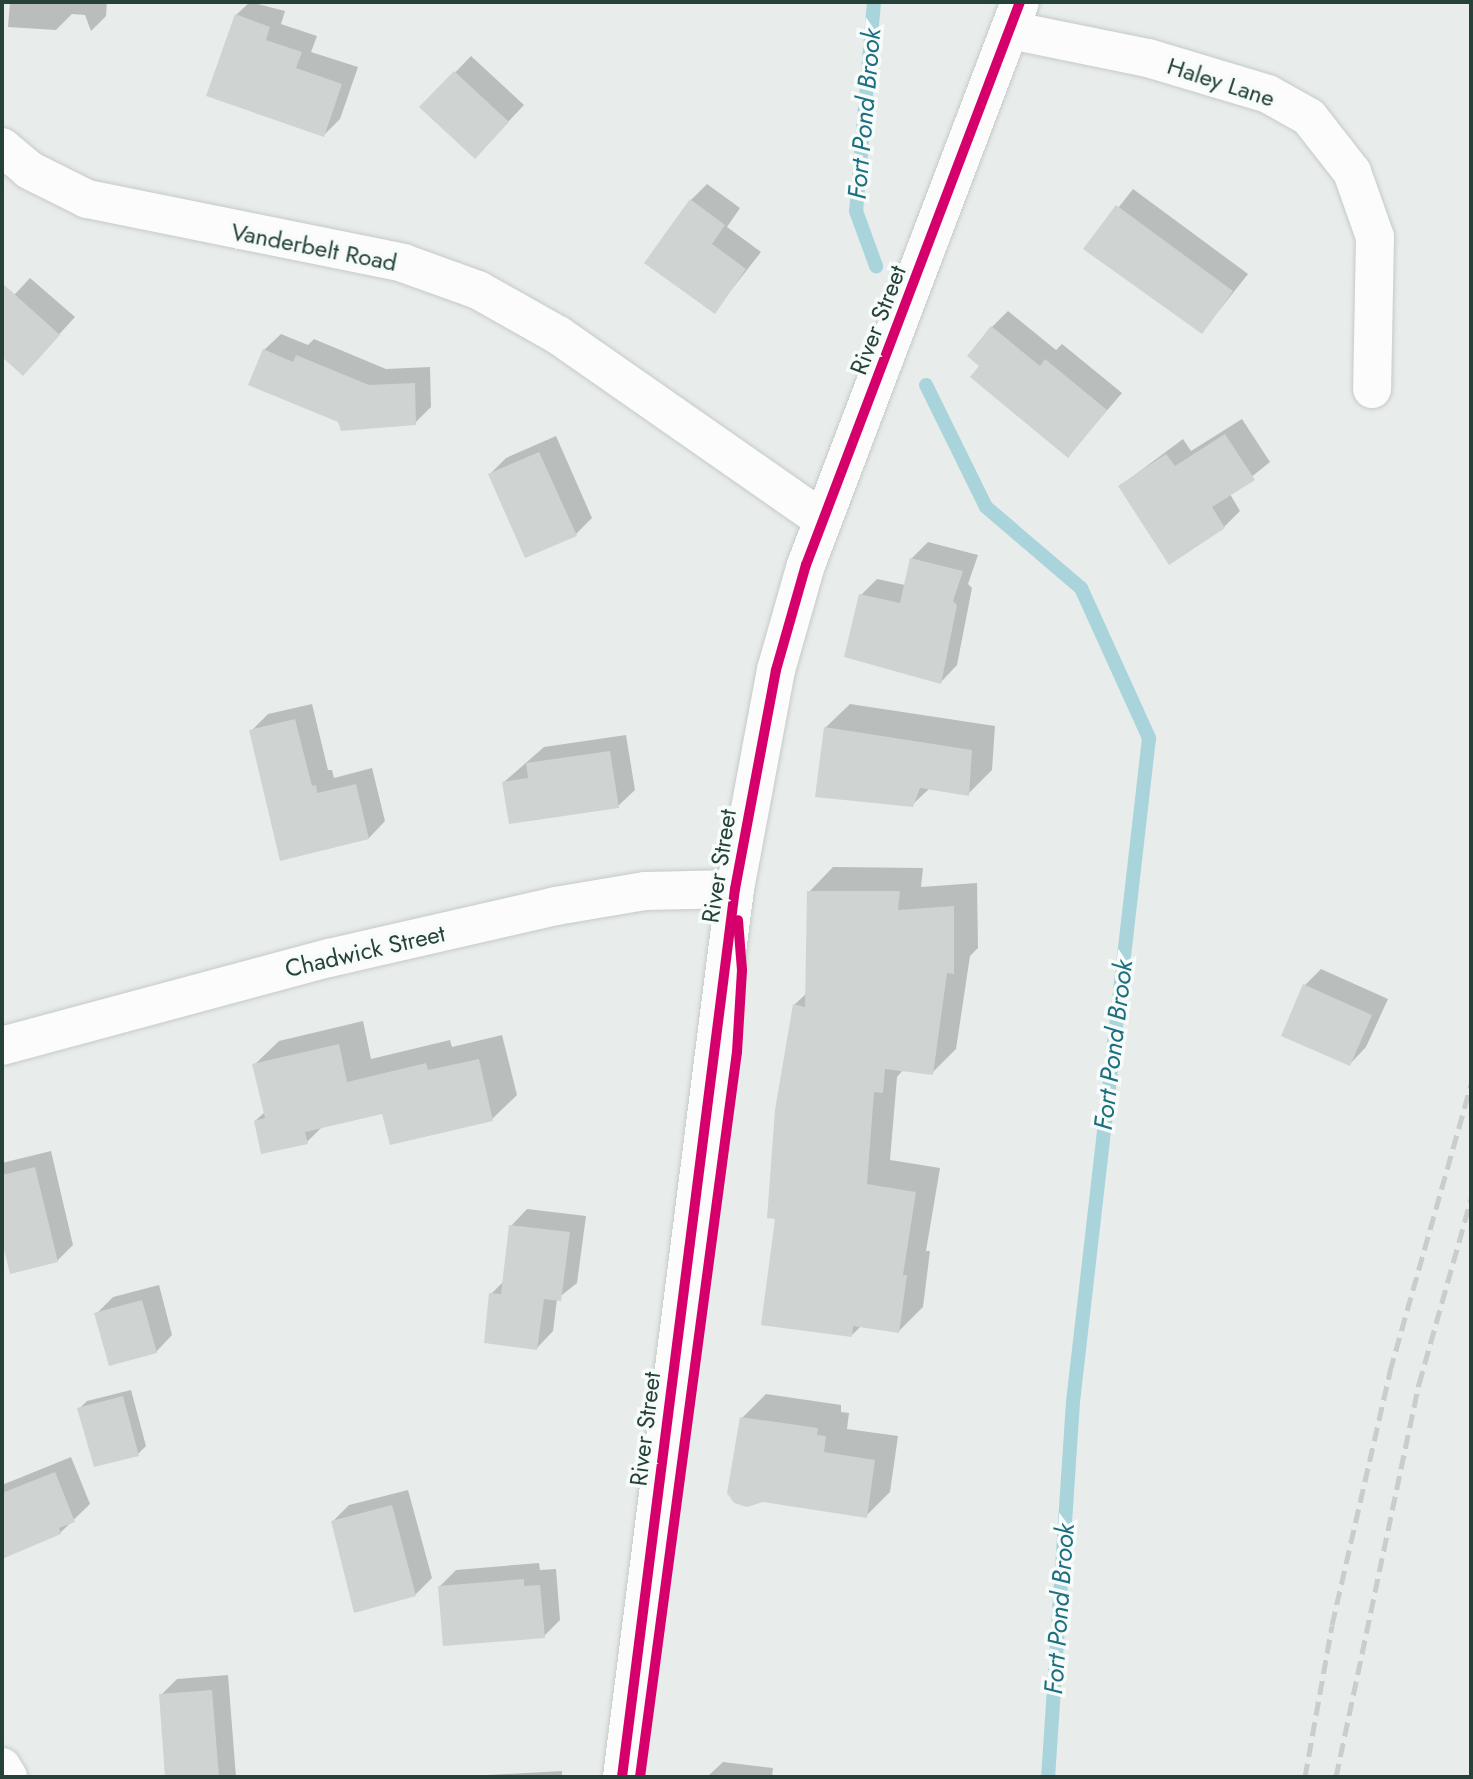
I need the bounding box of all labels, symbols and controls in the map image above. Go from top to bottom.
water label: Fort Pond Brook [842,27,888,201]
street label: Haley Lane [1164,51,1278,113]
street label: Vanderbelt Road [229,217,399,277]
street label: River Street [844,261,912,379]
street label: River Street [696,807,742,925]
street label: Chadwick Street [282,919,448,983]
water label: Fort Pond Brook [1088,958,1140,1132]
street label: River Street [624,1370,666,1488]
water label: Fort Pond Brook [1038,1522,1082,1696]

